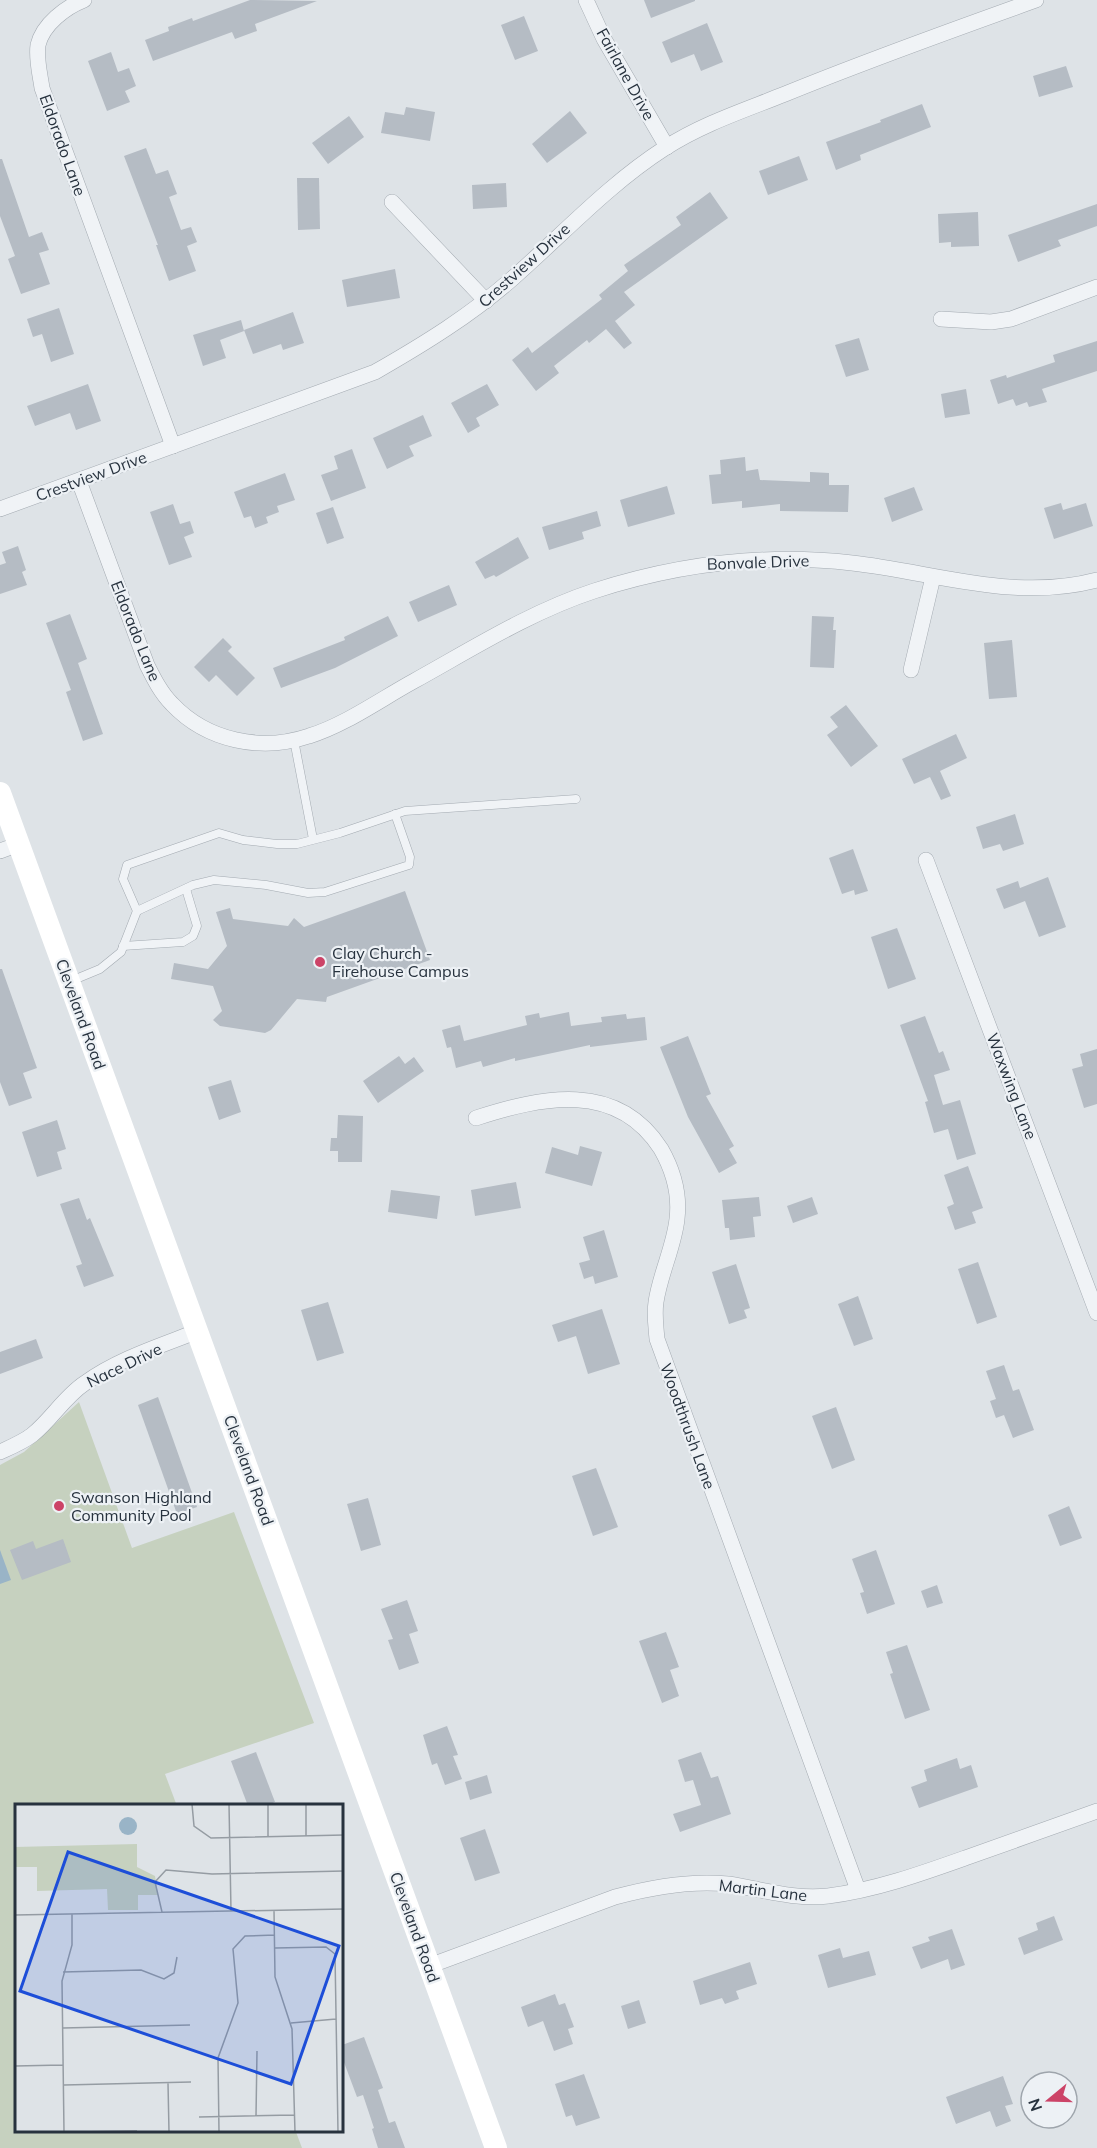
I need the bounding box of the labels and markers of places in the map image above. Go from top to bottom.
place label: Clay Church - Firehouse Campus [332,943,469,981]
marker: Clay Church - Firehouse Campus [313,955,327,969]
place label: Swanson Highland Community Pool [71,1487,212,1525]
marker: Swanson Highland Community Pool [52,1499,66,1513]

